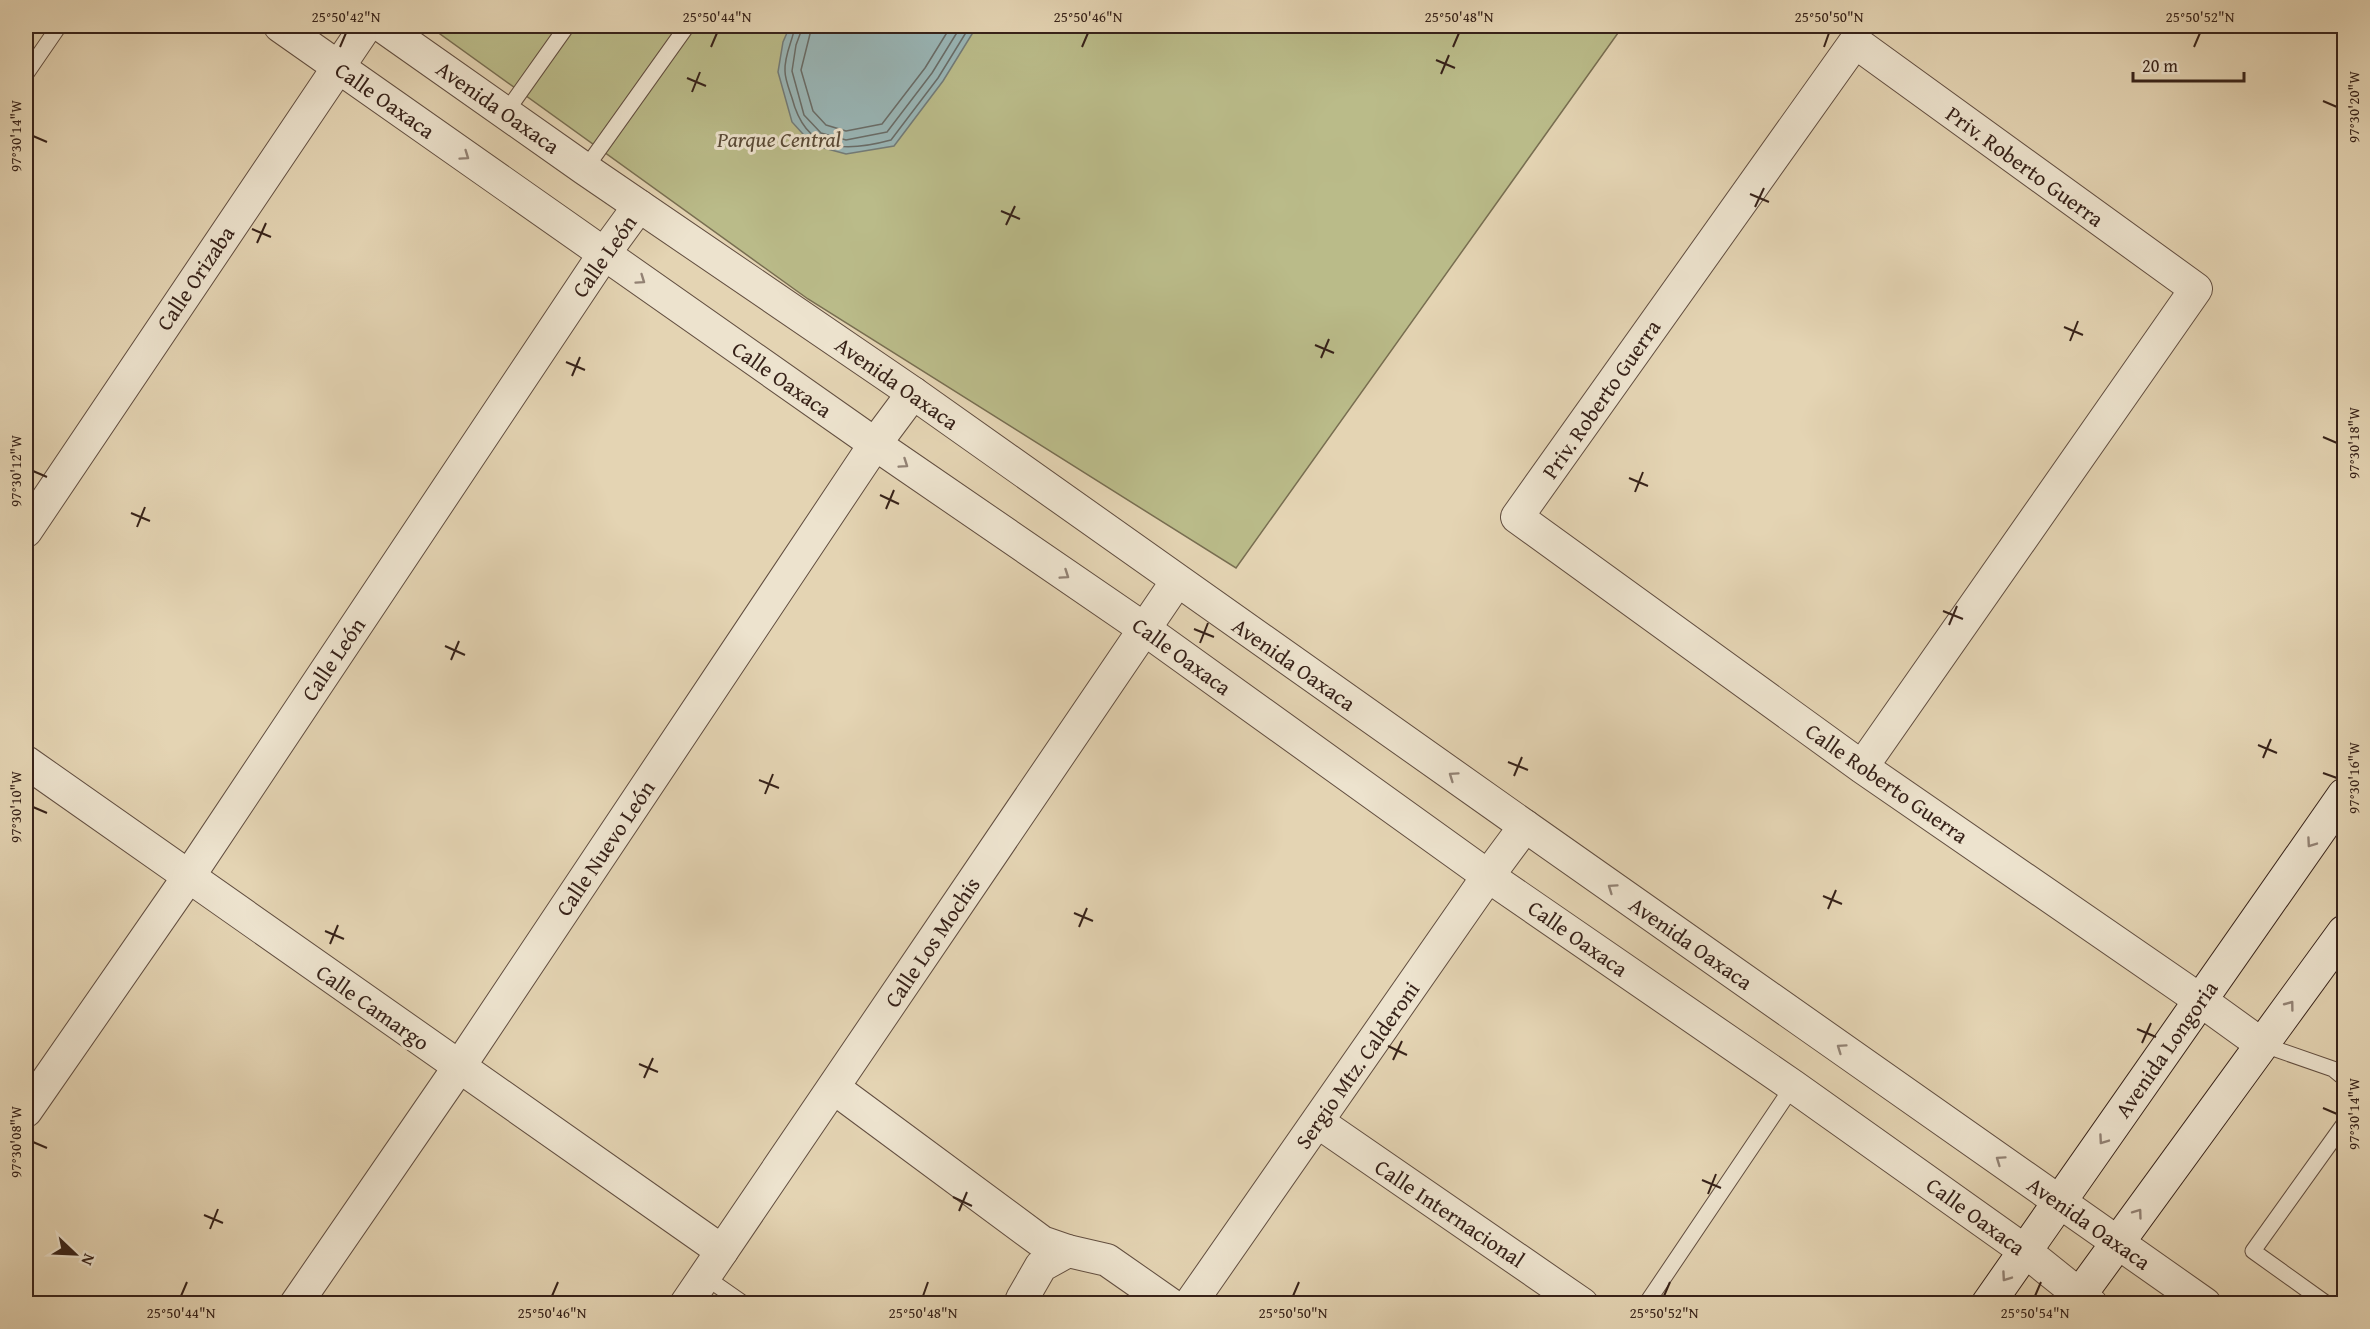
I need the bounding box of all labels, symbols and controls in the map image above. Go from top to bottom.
text: 25°50'42"N [312,6,381,27]
text: 25°50'44"N [683,6,752,27]
text: 25°50'46"N [1054,6,1123,27]
text: 25°50'48"N [1425,6,1494,27]
text: 25°50'50"N [1795,6,1864,27]
text: 25°50'52"N [2166,6,2235,27]
scale bar [2133,45,2244,83]
text: 20 m [2142,52,2178,79]
street label: Avenida Oaxaca [430,53,567,162]
street label: Calle Oaxaca [329,54,442,147]
text: 97°30'20"W [2343,71,2364,143]
street label: Priv. Roberto Guerra [1940,98,2111,235]
text: 97°30'14"W [5,100,26,172]
park label: Parque Central [716,123,841,155]
one-way arrow [458,149,469,160]
street label: Calle León [564,208,645,304]
street label: Calle Orizaba [148,219,242,337]
one-way arrow [635,273,646,284]
street label: Priv. Roberto Guerra [1534,312,1668,485]
street label: Avenida Oaxaca [829,329,966,438]
street label: Calle Oaxaca [726,333,839,426]
text: 97°30'18"W [2343,407,2364,479]
text: 97°30'12"W [5,435,26,507]
one-way arrow [898,457,909,468]
one-way arrow [1059,568,1070,579]
street label: Calle Oaxaca [1126,609,1239,703]
street label: Calle León [293,610,373,707]
street label: Avenida Oaxaca [1226,610,1363,719]
street label: Calle Roberto Guerra [1799,715,1975,851]
text: 97°30'16"W [2343,742,2364,814]
text: 97°30'10"W [5,771,26,843]
one-way arrow [1448,772,1459,783]
street label: Calle Nuevo León [548,773,663,922]
one-way arrow [2307,836,2318,847]
street label: Calle Los Mochis [876,870,988,1014]
one-way arrow [1608,884,1619,895]
street label: Avenida Oaxaca [1623,889,1760,998]
street label: Calle Oaxaca [1522,892,1635,985]
street label: Calle Camargo [310,956,436,1058]
street label: Avenida Longoria [2107,974,2226,1124]
street label: Sergio Mtz. Calderoni [1287,975,1427,1155]
one-way arrow [2283,1001,2294,1012]
one-way arrow [1836,1044,1847,1055]
text: 97°30'14"W [2343,1078,2364,1150]
text: 97°30'08"W [5,1106,26,1178]
one-way arrow [2099,1134,2110,1145]
street label: Calle Internacional [1369,1151,1531,1275]
one-way arrow [1996,1156,2007,1167]
street label: Calle Oaxaca [1920,1169,2033,1263]
street label: Avenida Oaxaca [2021,1169,2158,1278]
one-way arrow [2131,1209,2142,1220]
north arrow [45,1224,105,1284]
text: N [76,1250,102,1270]
one-way arrow [2003,1271,2014,1282]
text: 25°50'44"N [147,1302,216,1323]
text: 25°50'46"N [518,1302,587,1323]
text: 25°50'48"N [889,1302,958,1323]
text: 25°50'50"N [1259,1302,1328,1323]
text: 25°50'52"N [1630,1302,1699,1323]
text: 25°50'54"N [2001,1302,2070,1323]

